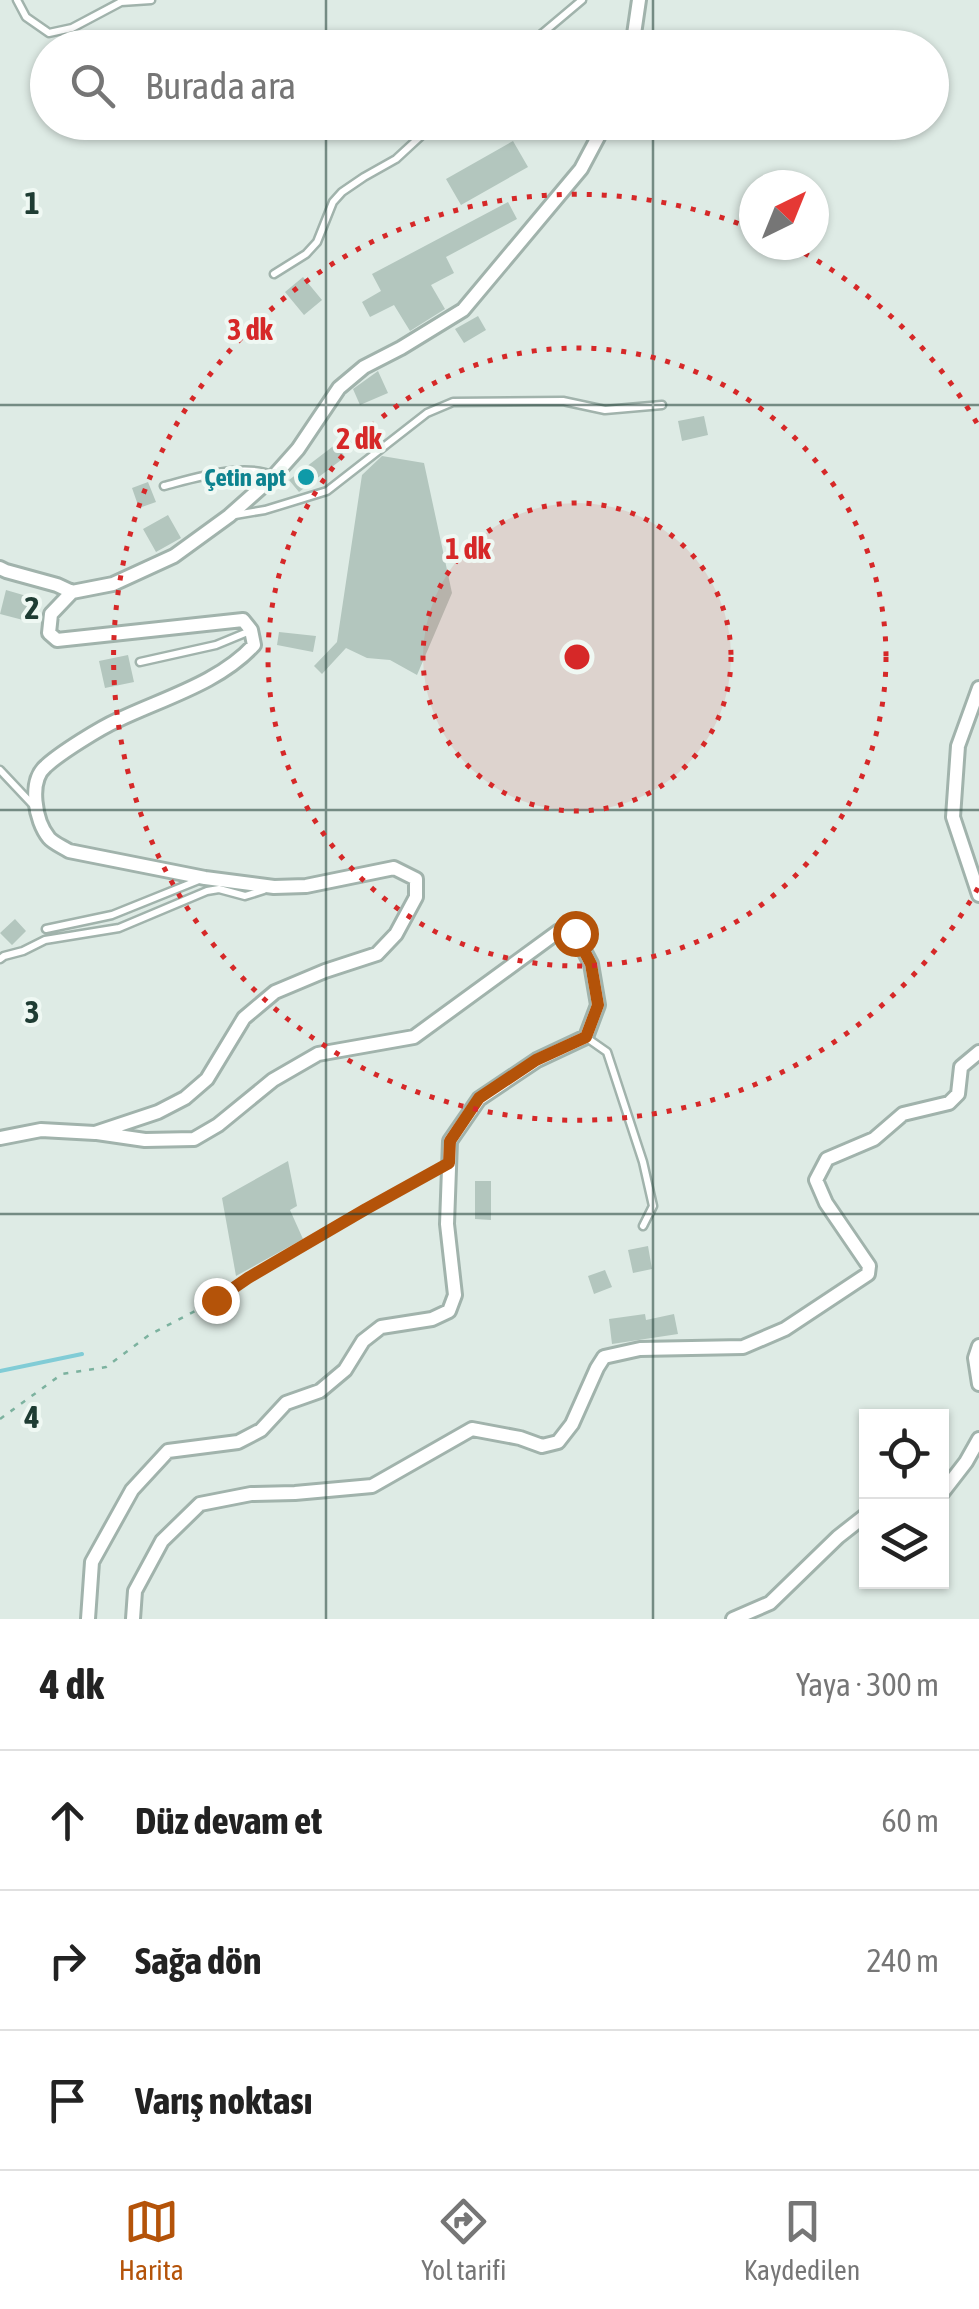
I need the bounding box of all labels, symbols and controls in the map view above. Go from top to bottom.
search box [30,30,949,140]
icon: search [65,58,120,113]
text: Burada ara [145,64,296,107]
north arrow [739,170,829,260]
text: 1 [24,184,40,221]
text: 3 dk [227,312,274,346]
text: 2 dk [336,421,383,455]
place label: Çetin apt [204,463,287,491]
marker: Çetin apt [295,466,317,488]
text: 1 dk [445,531,492,565]
text: 2 [24,589,40,626]
centre of rings [559,639,595,675]
route start [553,911,599,957]
text: 3 [24,993,40,1030]
route end [194,1278,240,1324]
text: 4 [23,1398,40,1435]
map controls [859,1409,949,1589]
button: locate [859,1409,949,1499]
button: layers [859,1499,949,1589]
text: 4 dk [40,1660,104,1708]
text: Yaya · 300 m [796,1666,939,1703]
icon: ahead [40,1793,95,1848]
text: Düz devam et [135,1799,322,1842]
text: 60 m [881,1802,939,1839]
icon: right [40,1933,95,1988]
text: Sağa dön [135,1939,261,1982]
text: 240 m [866,1942,939,1979]
icon: arrive [40,2073,95,2128]
text: Varış noktası [135,2079,313,2122]
tab: Harita [119,2194,184,2286]
tab: Yol tarifi [421,2194,506,2286]
tab: Kaydedilen [744,2194,860,2286]

